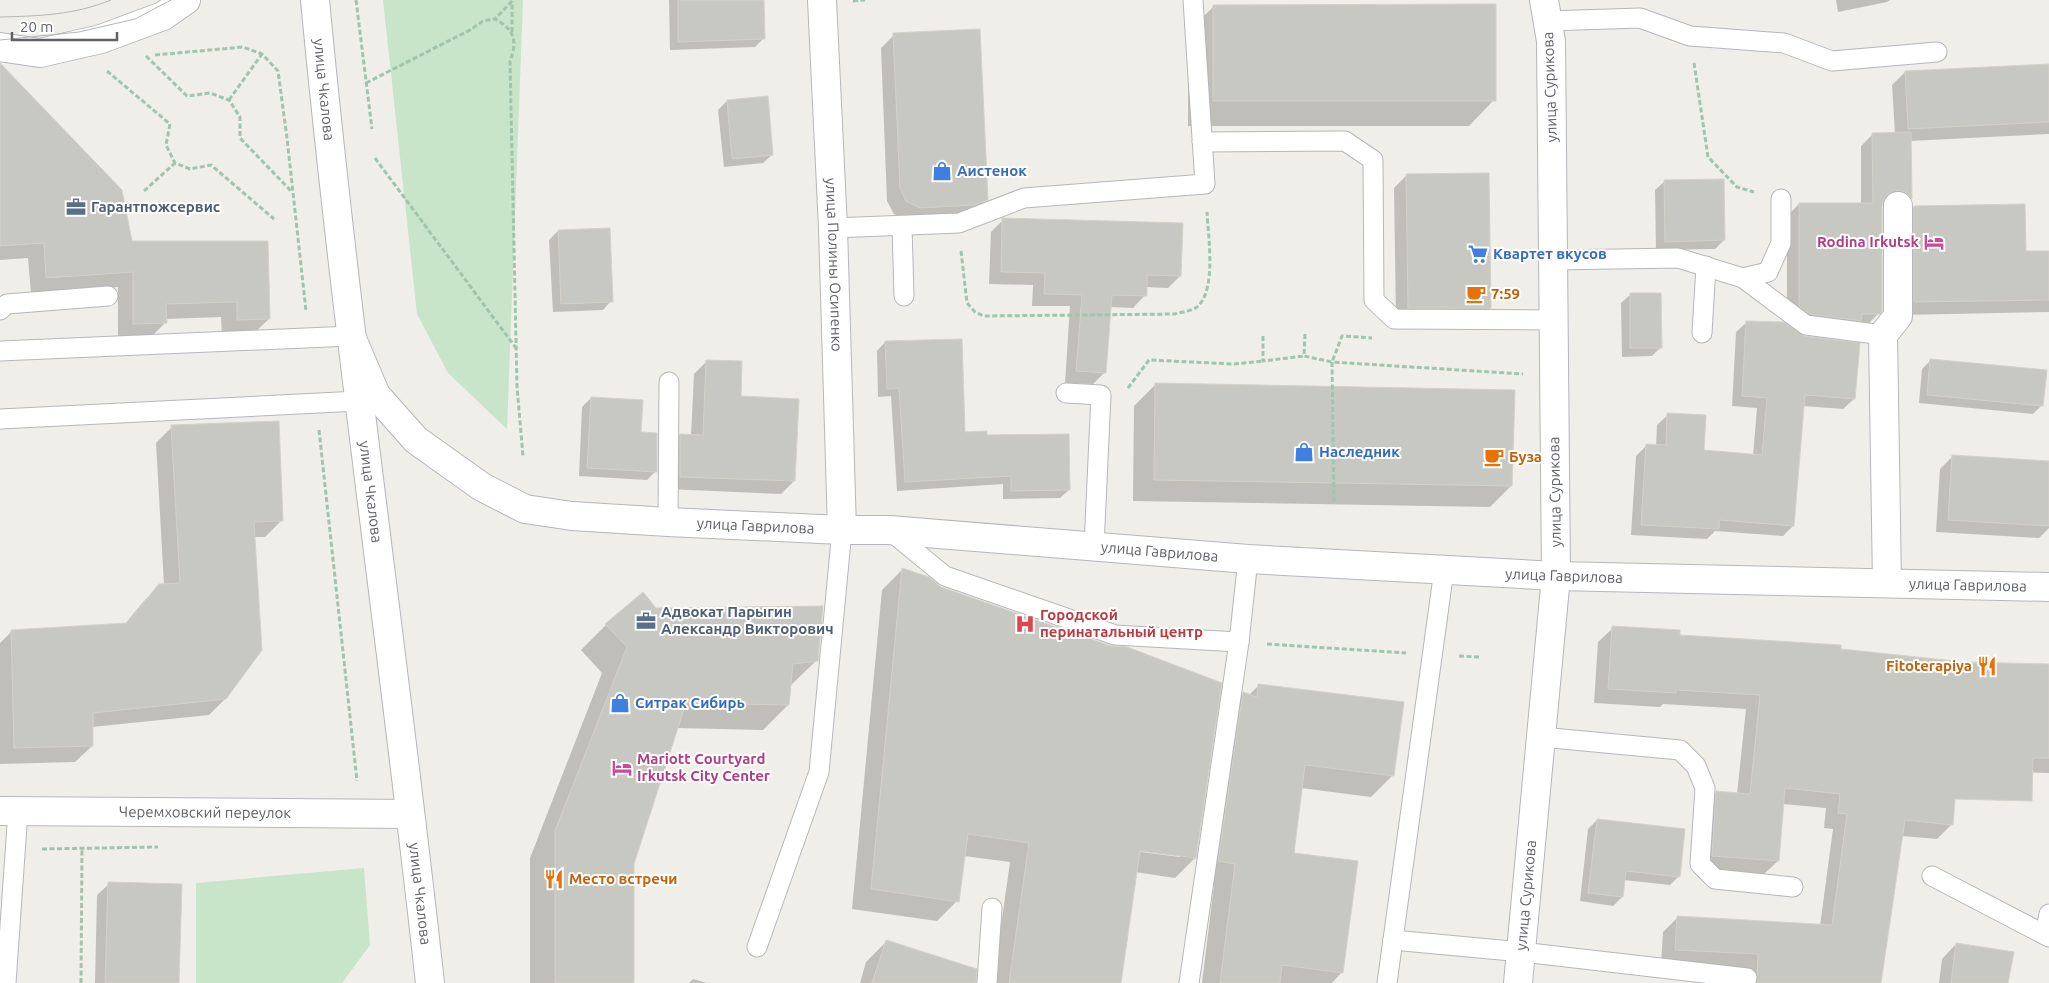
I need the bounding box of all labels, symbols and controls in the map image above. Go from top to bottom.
scale bar [12,10,118,42]
text: 20 m [20,18,53,35]
street label: улица Сурикова [1539,31,1560,143]
street label: улица Чкалова [311,38,338,142]
shop icon: Аистенок [931,160,953,182]
place label: Аистенок [957,162,1027,179]
street label: улица Полины Осипенко [823,177,846,352]
office icon: Гарантпожсервис [65,196,87,218]
place label: Гарантпожсервис [91,198,220,215]
hotel icon: Rodina Irkutsk [1923,231,1945,253]
place label: Rodina Irkutsk [1817,233,1920,250]
supermarket icon: Квартет вкусов [1467,243,1489,265]
place label: Квартет вкусов [1493,245,1607,262]
cafe icon: 7:59 [1465,283,1487,305]
place label: 7:59 [1491,285,1520,302]
street label: улица Сурикова [1545,436,1564,548]
street label: улица Чкалова [356,440,386,544]
shop icon: Наследник [1293,441,1315,463]
place label: Наследник [1319,443,1400,460]
cafe icon: Буза [1483,446,1505,468]
place label: Буза [1509,448,1542,465]
street label: улица Гаврилова [696,514,815,537]
street label: улица Гаврилова [1100,538,1219,565]
street label: улица Гаврилова [1505,565,1623,586]
street label: улица Гаврилова [1909,575,2027,595]
place label: Адвокат Парыгин Александр Викторович [661,603,834,637]
place label: Городской перинатальный центр [1040,606,1203,640]
office icon: Адвокат Парыгин Александр Викторович [635,610,657,632]
hospital icon: Городской перинатальный центр [1014,613,1036,635]
restaurant icon: Fitoterapiya [1976,655,1998,677]
place label: Fitoterapiya [1886,657,1972,674]
shop icon: Ситрак Сибирь [609,692,631,714]
place label: Ситрак Сибирь [635,694,745,711]
place label: Mariott Courtyard Irkutsk City Center [637,750,771,784]
hotel icon: Mariott Courtyard Irkutsk City Center [611,757,633,779]
street label: Черемховский переулок [119,803,291,821]
street label: улица Сурикова [1512,839,1539,951]
street label: улица Чкалова [406,842,435,946]
restaurant icon: Место встречи [543,868,565,890]
place label: Место встречи [569,870,678,887]

